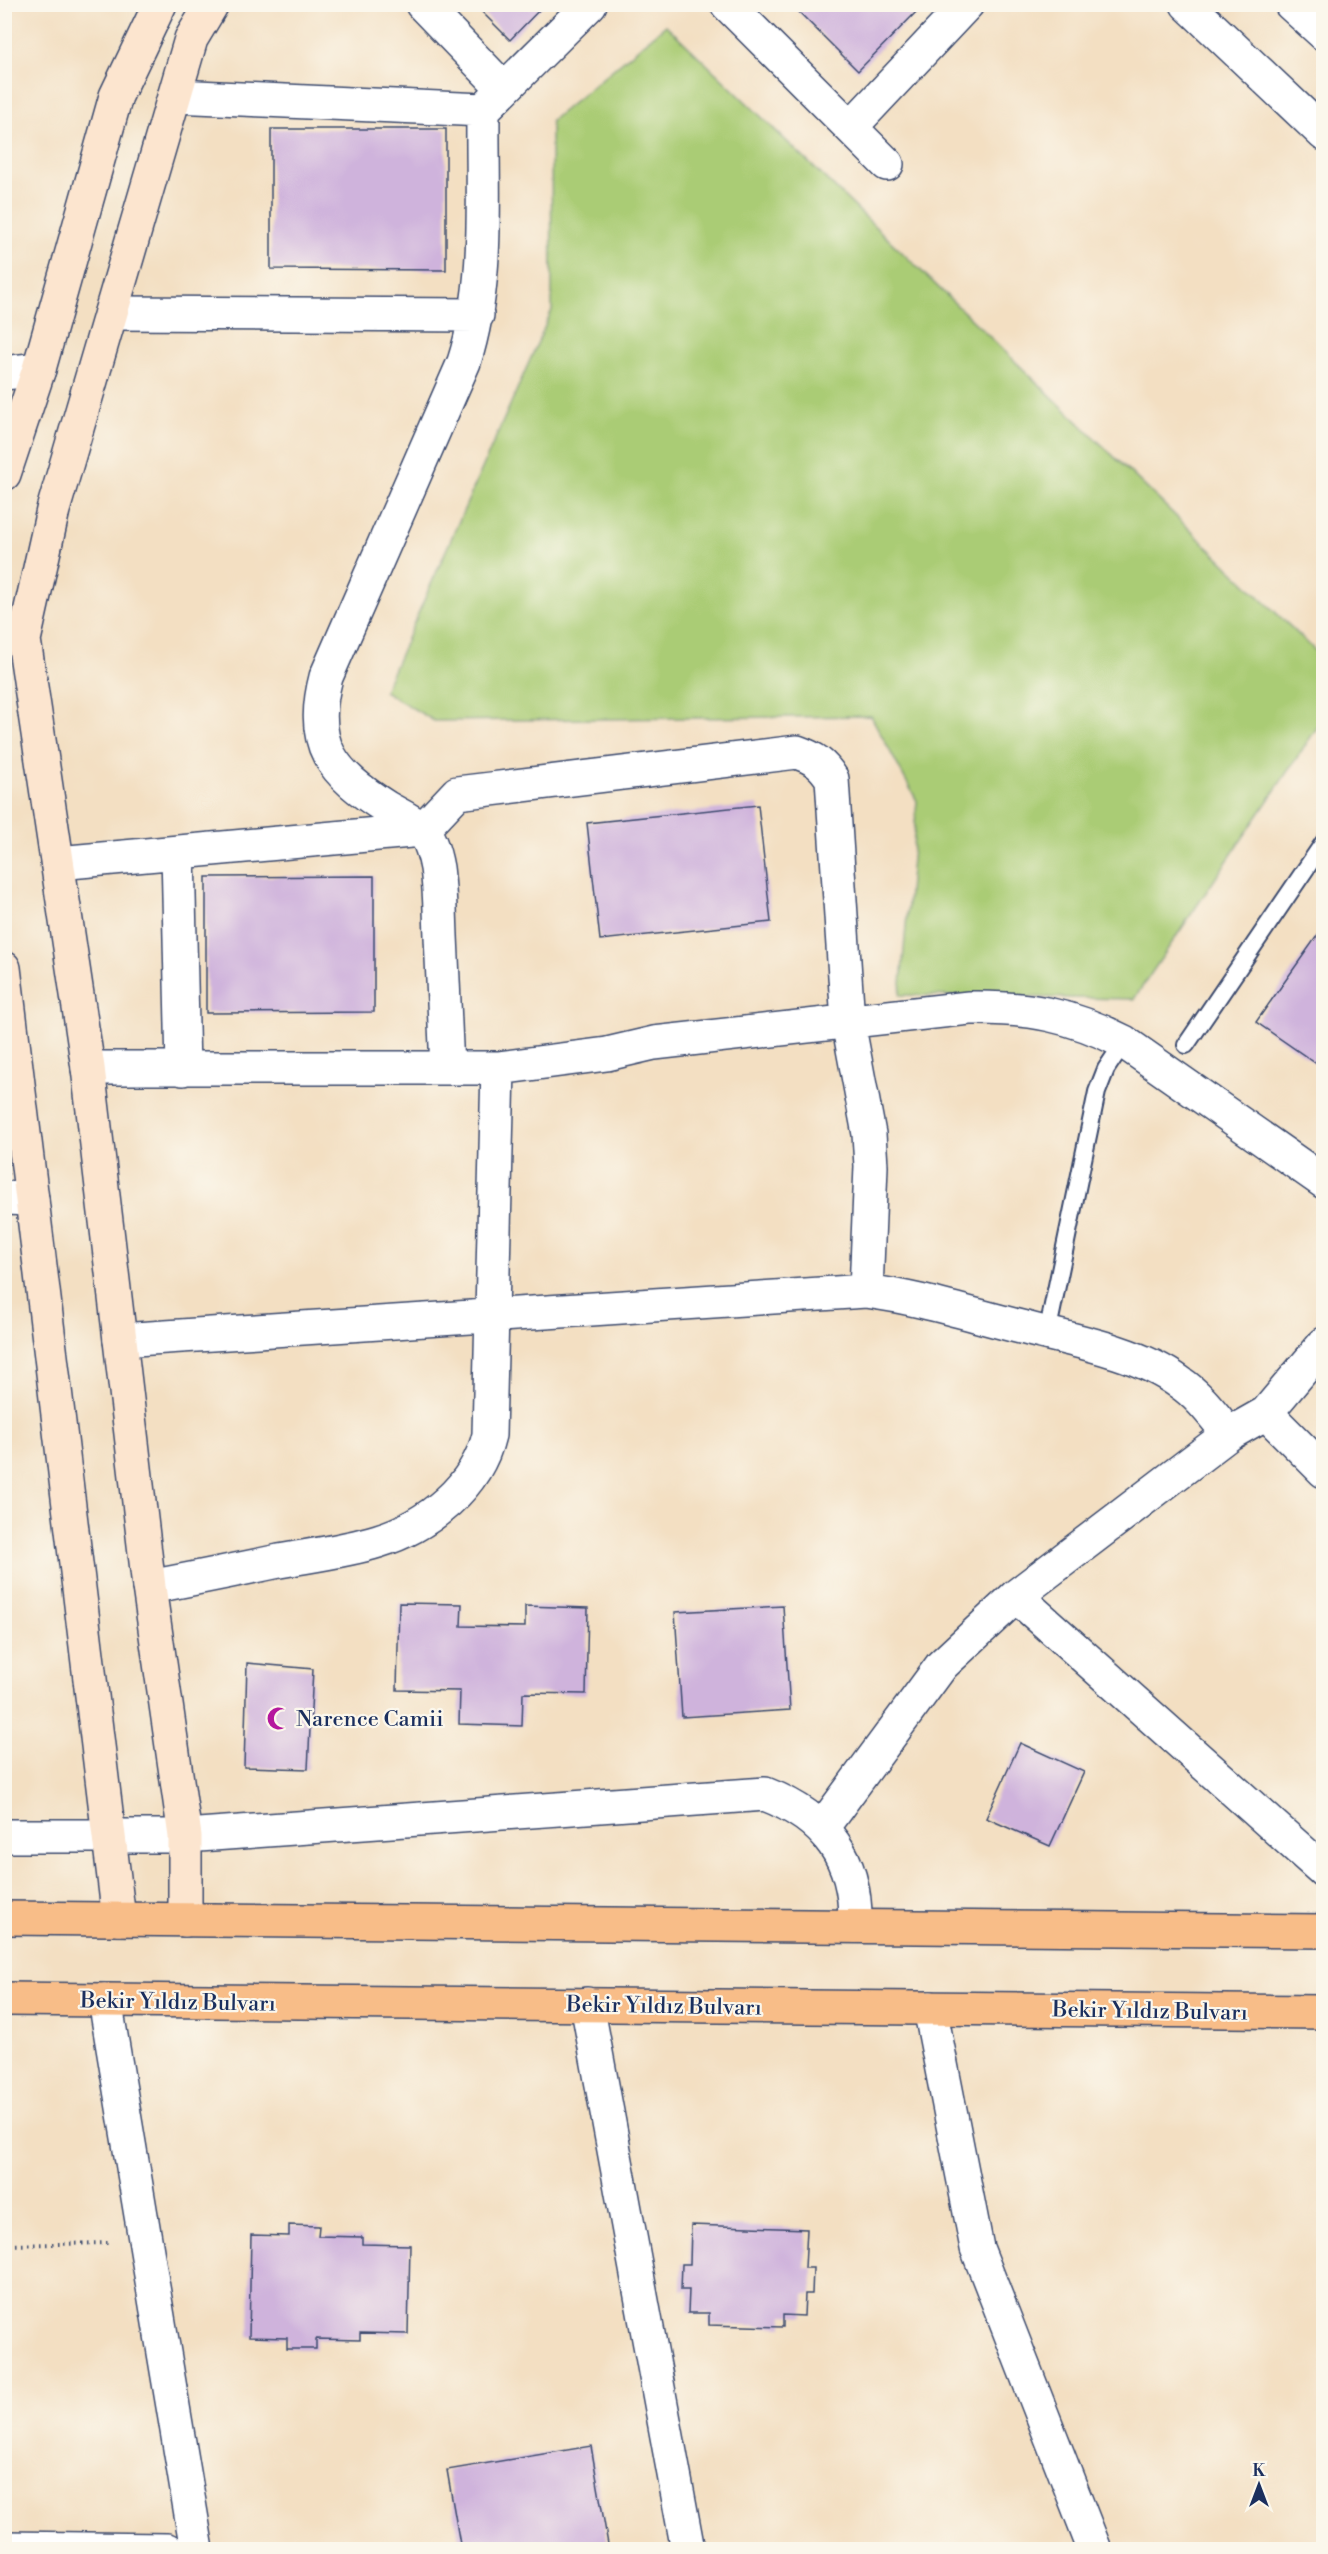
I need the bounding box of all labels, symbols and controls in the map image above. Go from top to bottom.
mosque icon: Narence Camii [265,1705,291,1731]
place label: Narence Camii [296,1706,444,1733]
street label: Bekir Yıldız Bulvarı [79,1987,276,2018]
street label: Bekir Yıldız Bulvarı [565,1991,762,2022]
street label: Bekir Yıldız Bulvarı [1051,1996,1248,2027]
north arrow [1229,2455,1289,2515]
text: K [1253,2461,1267,2481]

